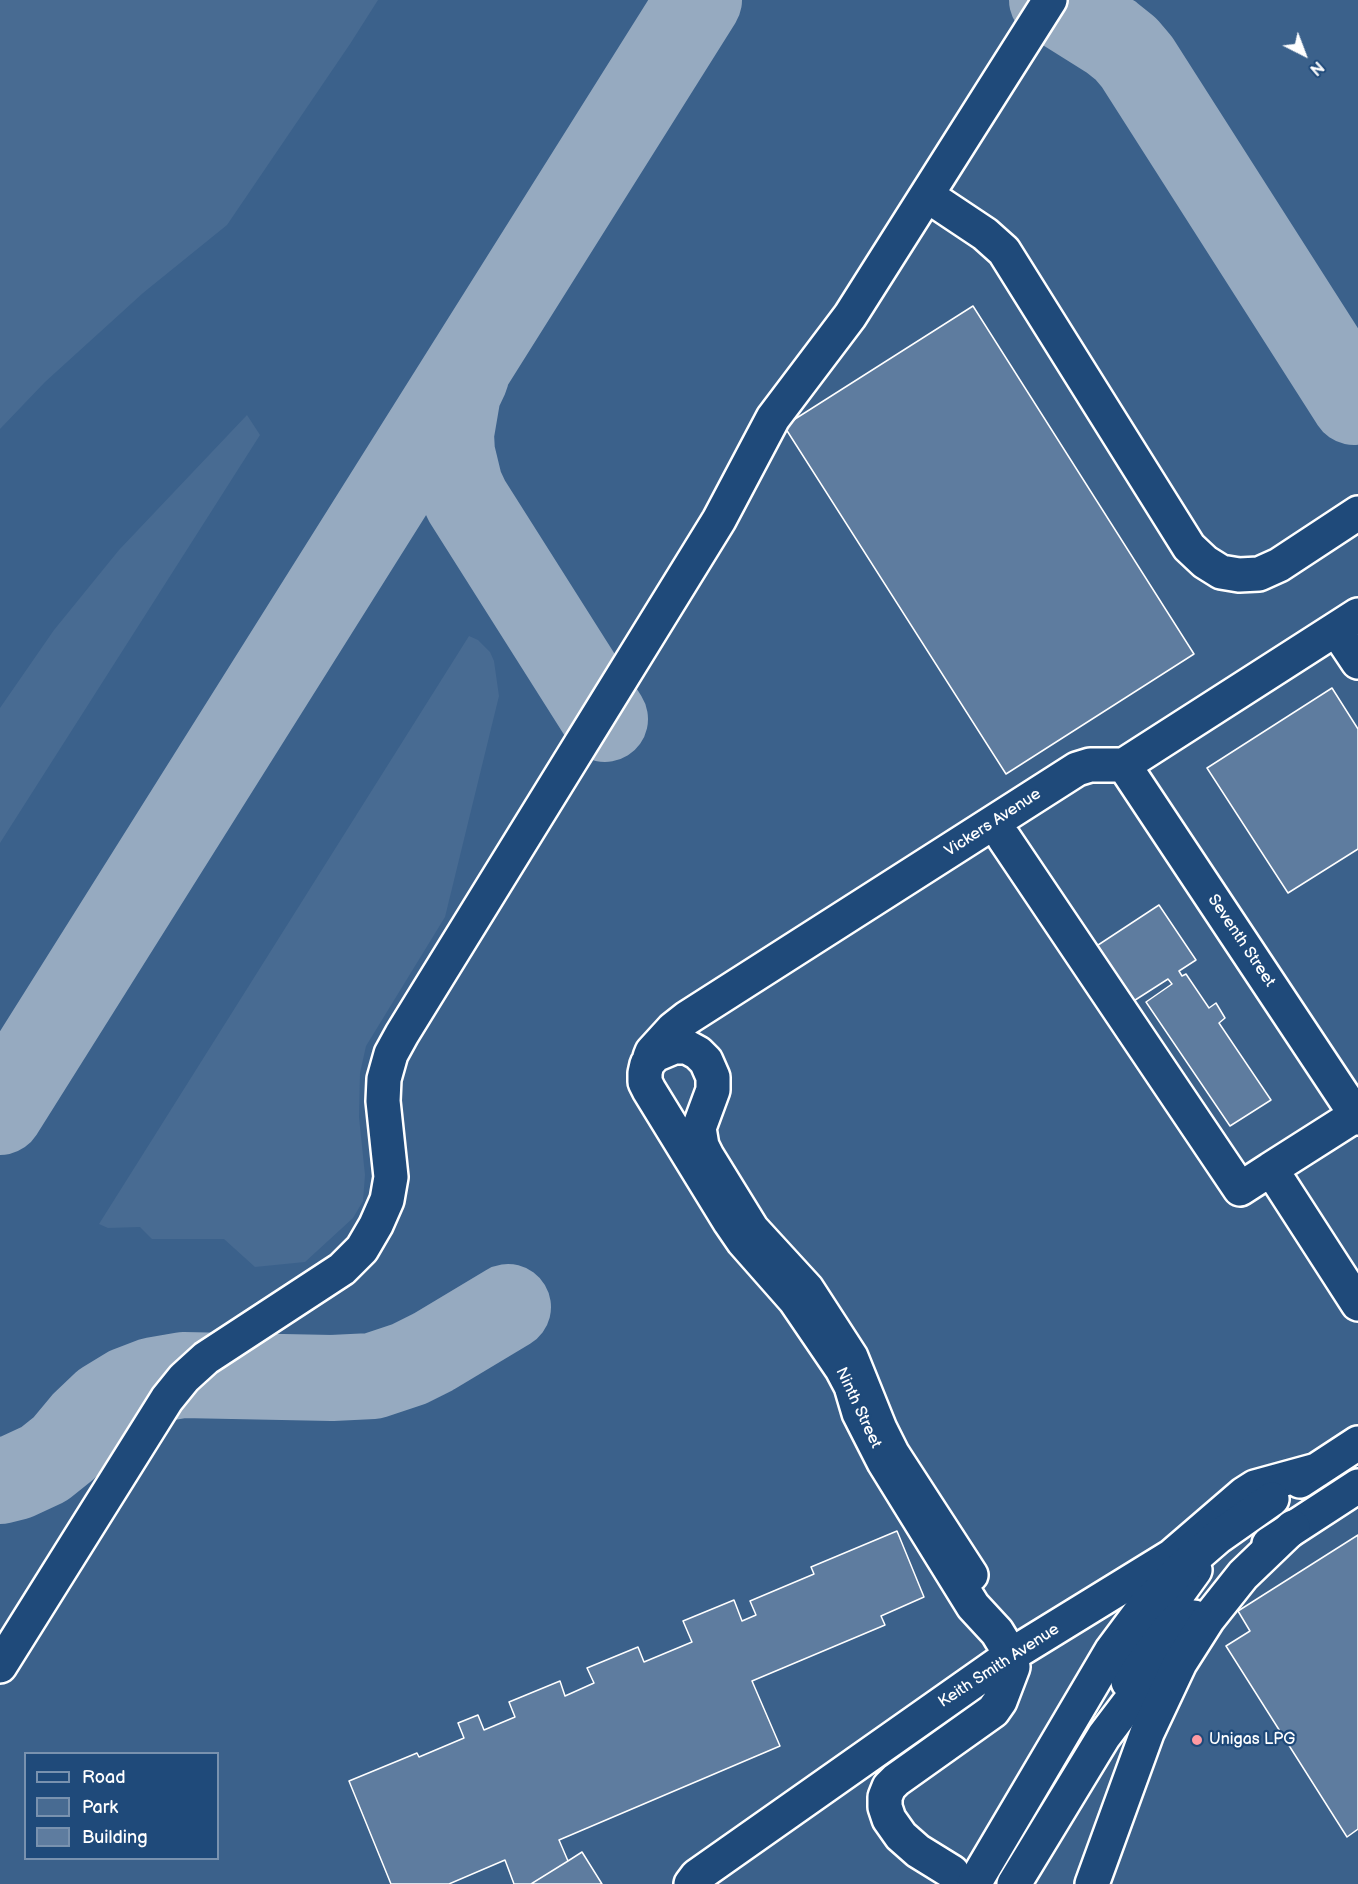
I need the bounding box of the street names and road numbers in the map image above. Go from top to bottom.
street label: Vickers Avenue [941,785,1045,861]
street label: Seventh Street [1203,891,1279,991]
street label: Ninth Street [831,1365,885,1451]
street label: Keith Smith Avenue [935,1620,1063,1712]

